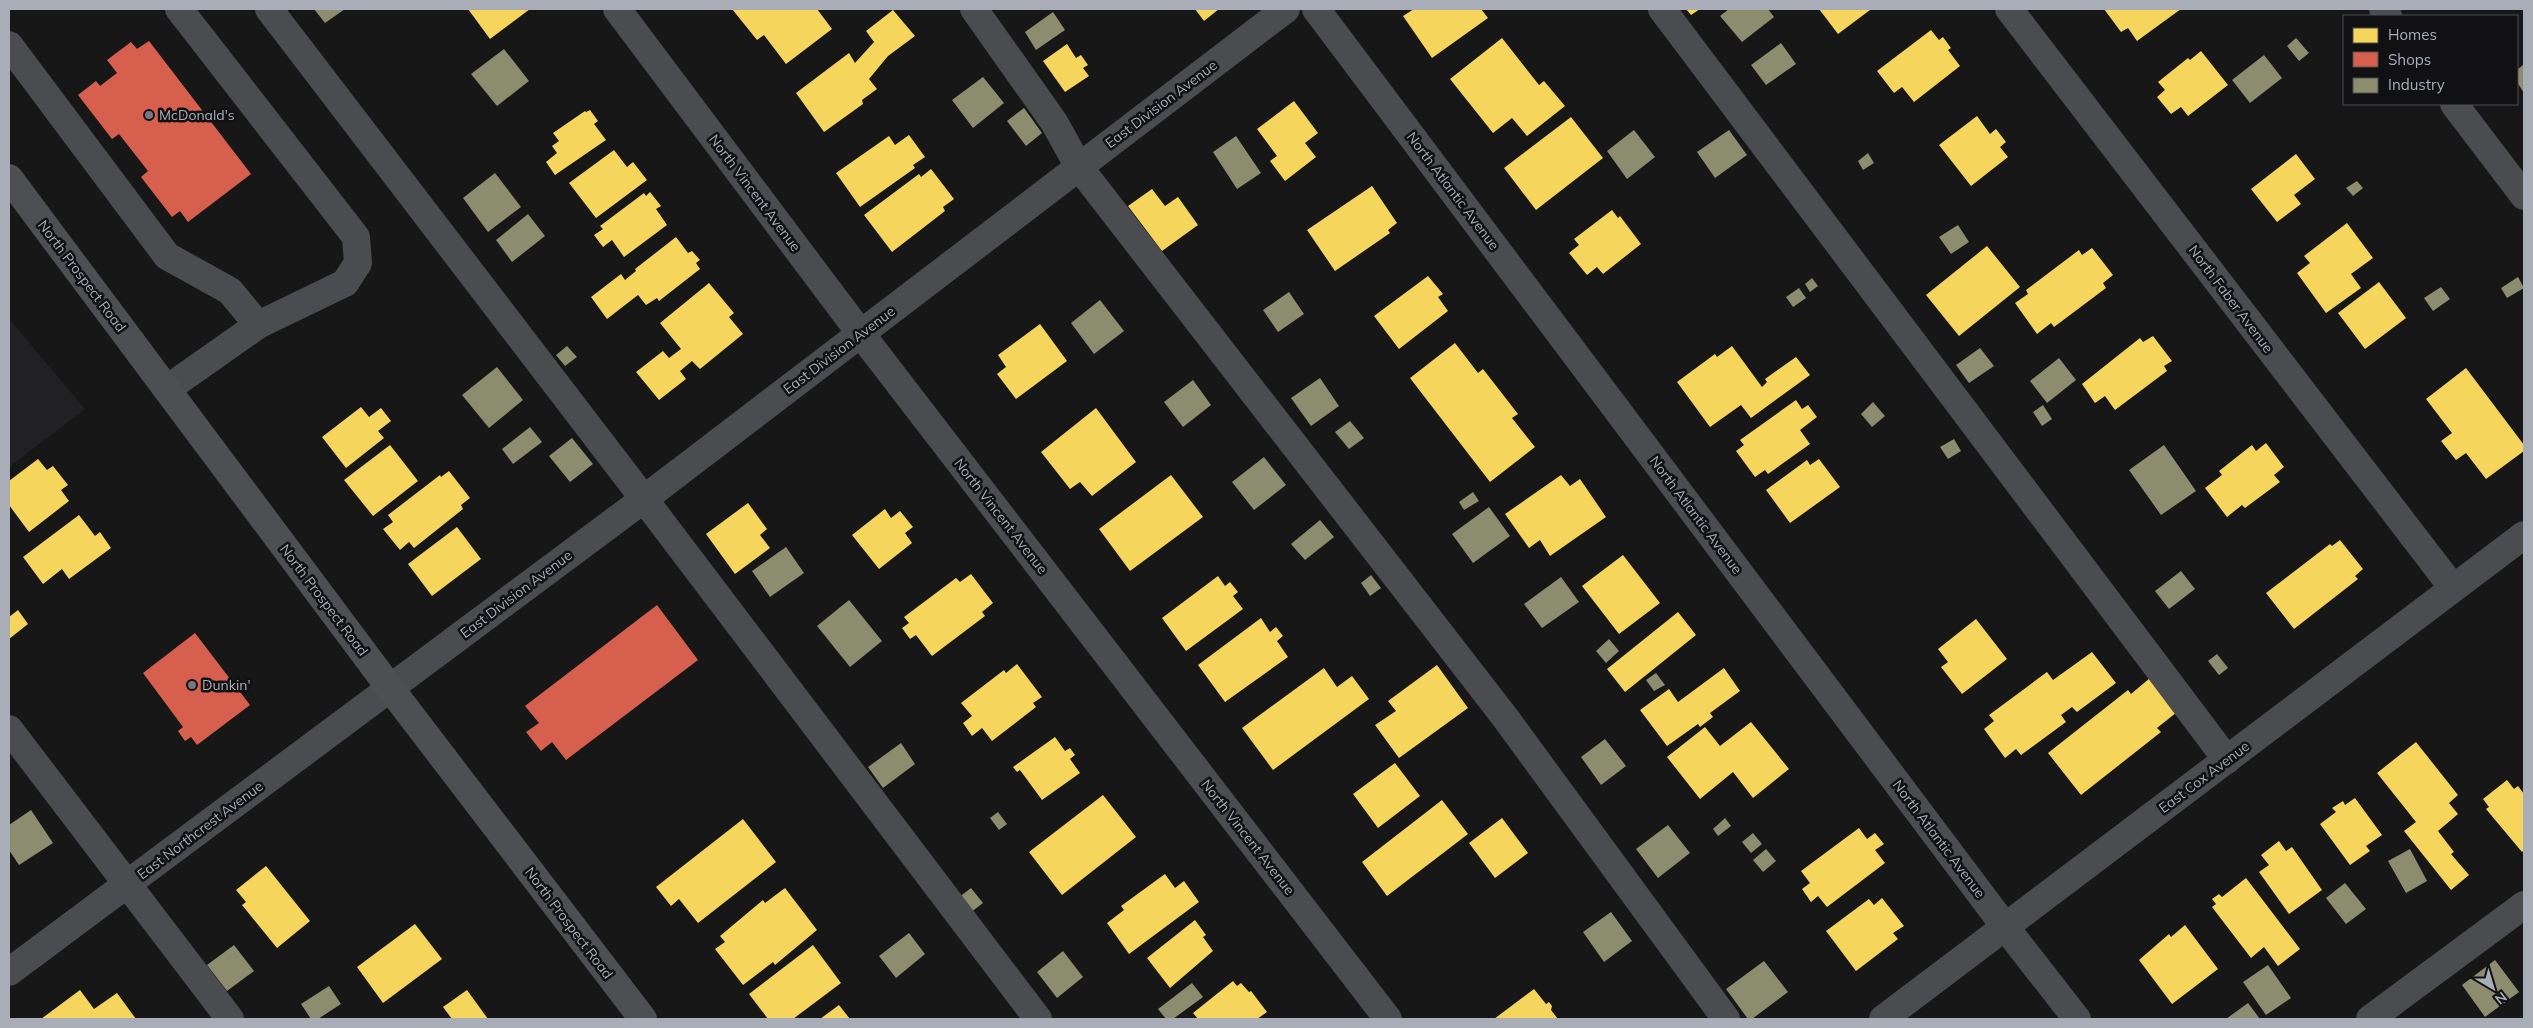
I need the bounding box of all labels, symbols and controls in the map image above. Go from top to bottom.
legend [2343,15,2518,105]
text: Homes [2388,25,2437,44]
text: Shops [2388,50,2431,69]
street label: East Division Avenue [1102,56,1220,152]
text: Industry [2388,75,2445,94]
place label: McDonald's [159,106,235,124]
marker: McDonald's [143,109,155,121]
street label: North Atlantic Avenue [1403,128,1503,254]
street label: North Vincent Avenue [705,131,805,255]
street label: North Prospect Road [34,217,130,335]
street label: North Faber Avenue [2185,242,2277,356]
street label: East Division Avenue [780,302,898,398]
street label: North Atlantic Avenue [1646,452,1746,578]
street label: North Vincent Avenue [950,455,1052,577]
street label: North Prospect Road [276,541,372,659]
street label: East Division Avenue [457,546,575,642]
place label: Dunkin' [202,676,251,694]
marker: Dunkin' [186,679,198,691]
street label: East Cox Avenue [2155,737,2253,817]
street label: North Vincent Avenue [1197,776,1299,898]
street label: North Atlantic Avenue [1889,776,1989,902]
street label: East Northcrest Avenue [134,777,266,883]
street label: North Prospect Road [521,864,617,982]
north arrow [2468,963,2518,1013]
text: N [2491,988,2511,1009]

